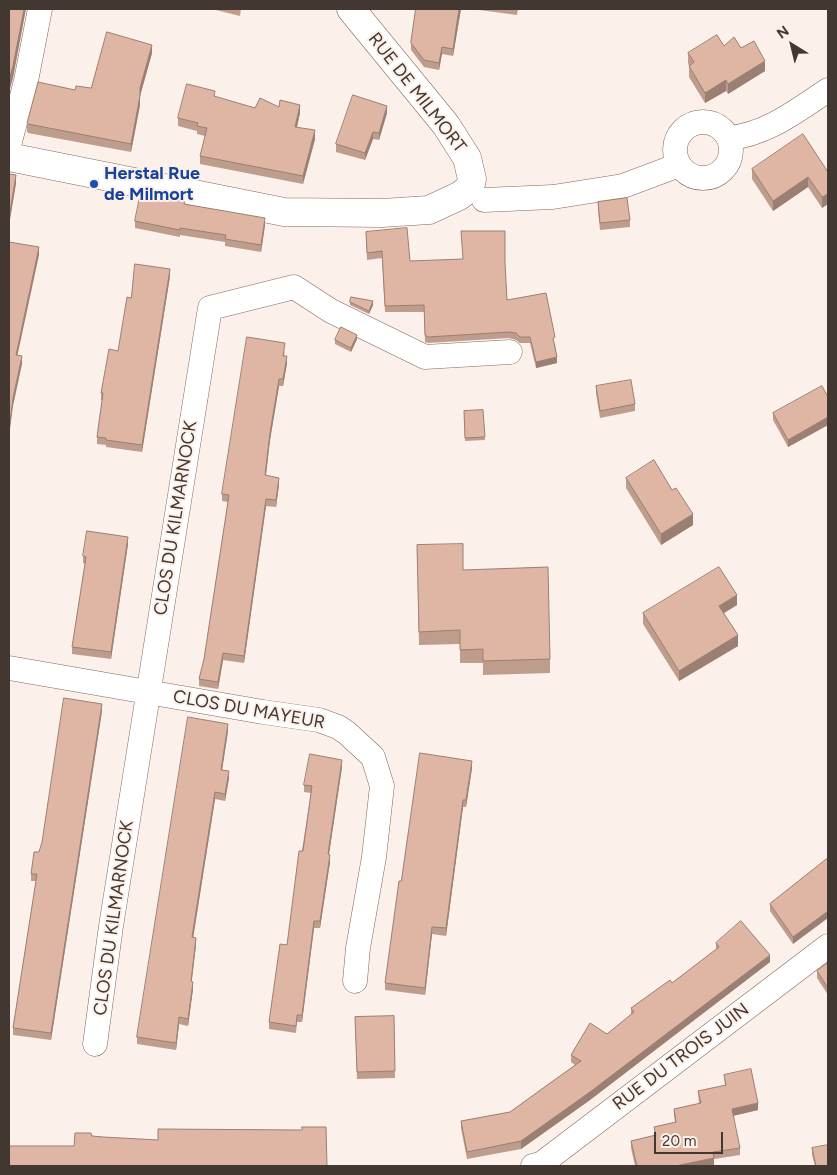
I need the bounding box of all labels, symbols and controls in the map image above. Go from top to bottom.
north arrow [767,20,817,70]
text: N [774,22,792,43]
street label: RUE DE MILMORT [363,29,471,157]
place label: Herstal Rue de Milmort [104,163,200,205]
marker: Herstal Rue de Milmort [88,178,100,190]
street label: CLOS DU KILMARNOCK [150,419,202,617]
street label: CLOS DU MAYEUR [171,686,327,734]
street label: CLOS DU KILMARNOCK [90,819,138,1017]
street label: RUE DU TROIS JUIN [609,999,753,1115]
scale bar [657,1122,726,1154]
text: 20 m [662,1132,696,1150]

